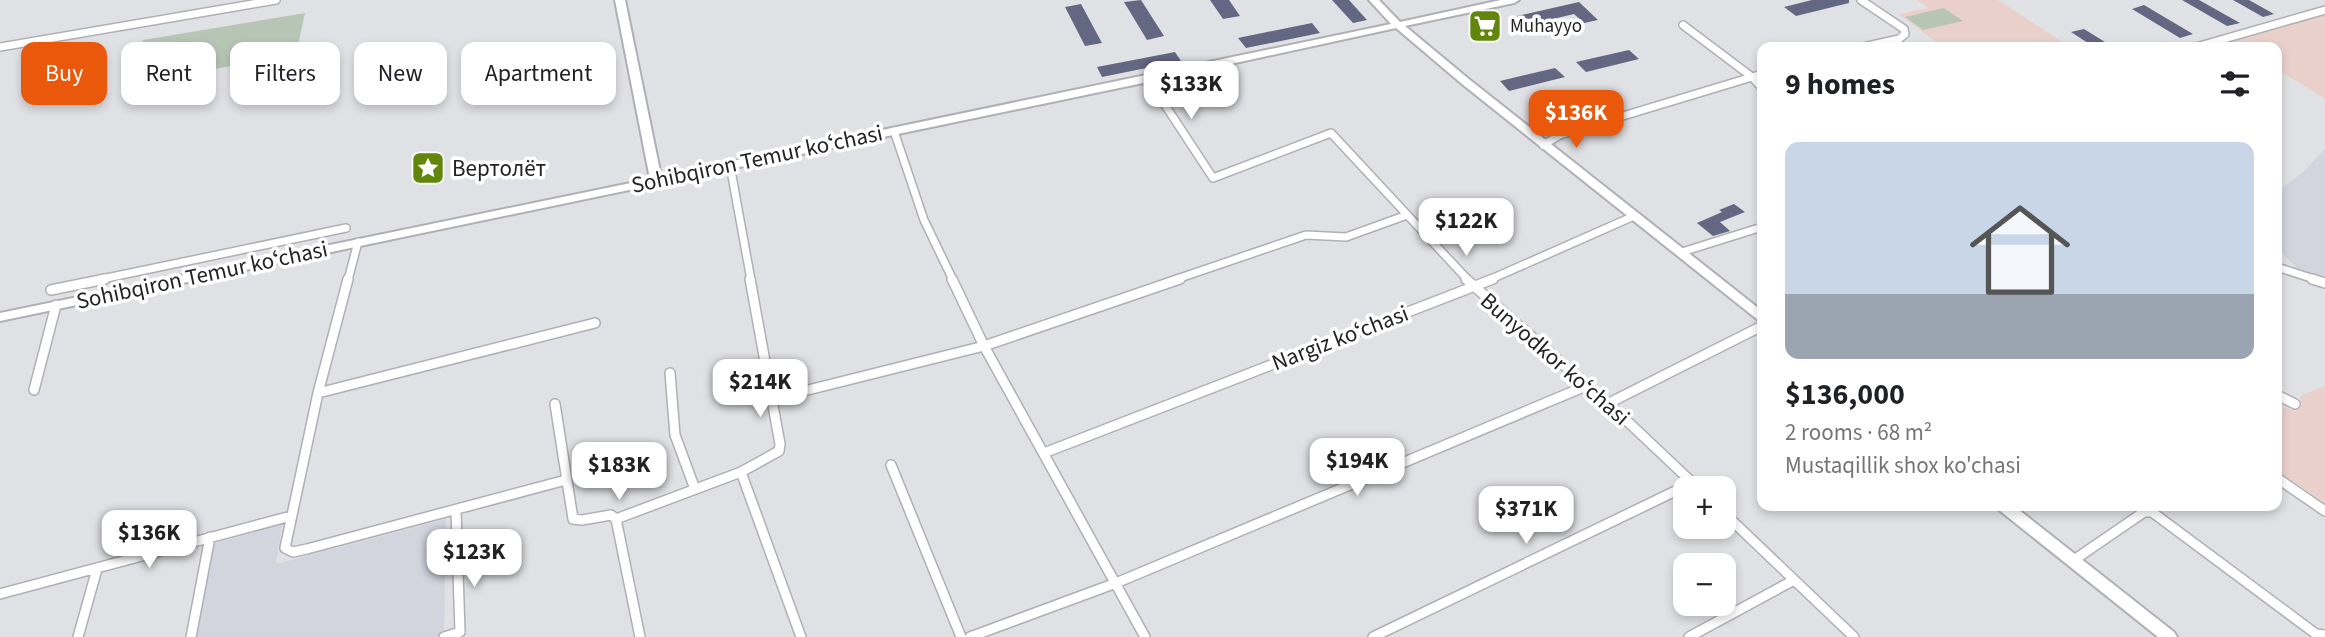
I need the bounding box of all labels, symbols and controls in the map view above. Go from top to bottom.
supermarket icon: Muhayyo [1466,7,1504,45]
place label: Muhayyo [1510,13,1582,40]
chip: Buy [21,42,107,105]
chip: Rent [121,42,216,105]
chip: Filters [230,42,340,105]
chip: New [354,42,447,105]
chip: Apartment [461,42,616,105]
pin: $133K [1142,61,1240,121]
text: 9 homes [1785,63,1895,106]
icon: filters [2216,65,2254,103]
text: $133K [1160,67,1222,100]
pin: $136K [1527,90,1625,150]
text: $136K [1545,96,1607,129]
street label: Sohibqiron Temur koʻchasi [628,116,886,202]
place icon: Вертолёт [409,149,447,187]
place label: Вертолёт [452,152,546,185]
icon: home [1957,187,2083,313]
pin: $122K [1417,198,1515,258]
text: $122K [1435,204,1497,237]
street label: Sohibqiron Temur koʻchasi [73,232,331,318]
street label: Bunyodkor koʻchasi [1473,285,1637,433]
street label: Nargiz koʻchasi [1267,297,1413,379]
pin: $214K [711,360,809,419]
text: $214K [729,365,791,398]
text: $136,000 [1785,373,1905,416]
text: 2 rooms · 68 m² [1785,416,1932,449]
pin: $194K [1308,438,1406,498]
pin: $183K [570,442,668,502]
text: $194K [1326,444,1388,477]
text: $183K [588,448,650,481]
text: Mustaqillik shox ko'chasi [1785,449,2021,482]
map controls [1673,476,1736,616]
button: + [1673,476,1736,539]
pin: $371K [1477,486,1575,546]
text: $371K [1495,492,1557,525]
pin: $136K [100,510,198,570]
text: $136K [118,516,180,549]
pin: $123K [425,530,523,589]
text: $123K [443,535,505,568]
button: − [1673,553,1736,616]

